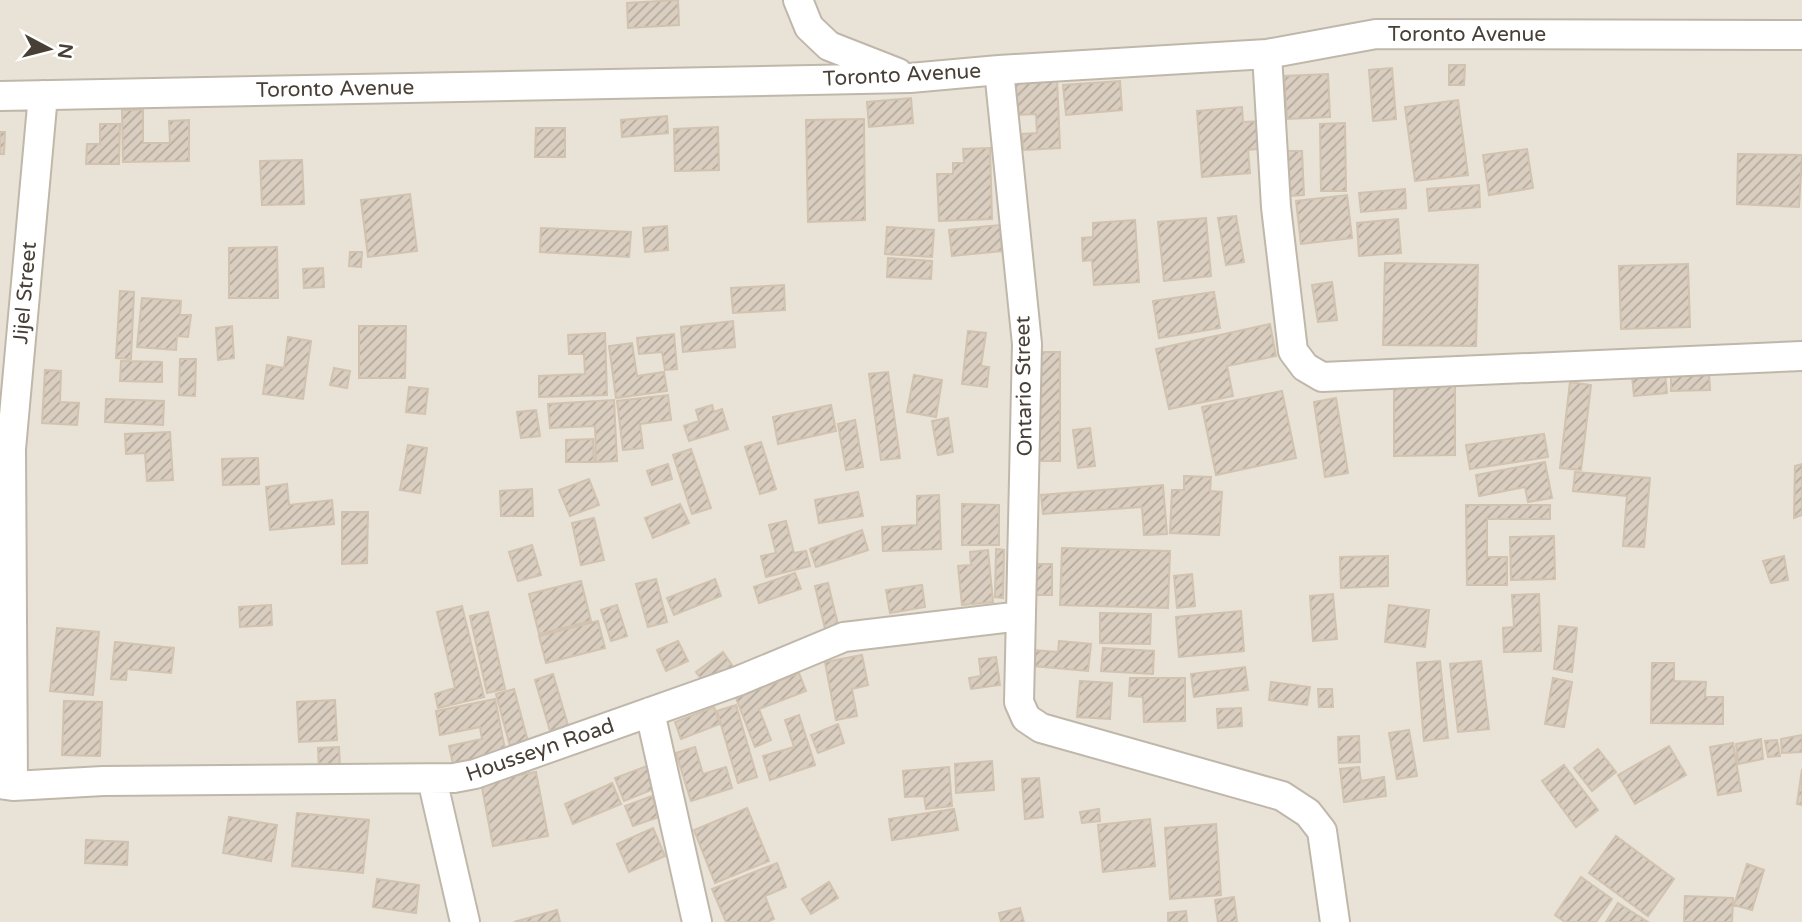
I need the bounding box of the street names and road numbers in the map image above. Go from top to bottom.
street label: Toronto Avenue [1388,22,1546,47]
street label: Toronto Avenue [822,58,982,92]
street label: Toronto Avenue [256,75,415,103]
street label: Jijel Street [8,241,42,345]
street label: Ontario Street [1010,315,1038,457]
street label: Housseyn Road [462,713,618,787]

